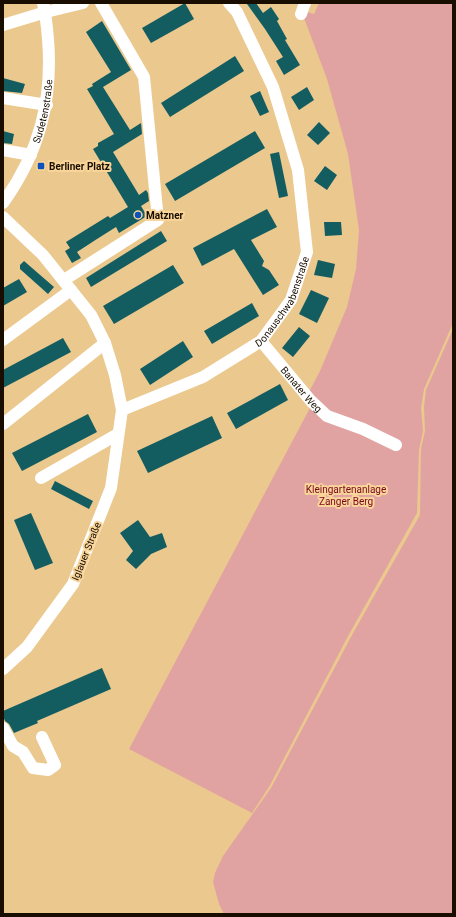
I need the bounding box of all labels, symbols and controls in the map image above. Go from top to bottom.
street label: Sudetenstraße [31,79,54,145]
marker: Berliner Platz [36,161,46,171]
place label: Berliner Platz [49,161,110,172]
marker: Matzner [133,210,143,220]
place label: Matzner [146,210,184,221]
street label: Donauschwabenstraße [253,255,311,349]
street label: Banater Weg [279,364,324,414]
park label: Kleingartenanlage Zanger Berg [306,484,386,507]
street label: Iglauer Straße [70,520,103,582]

